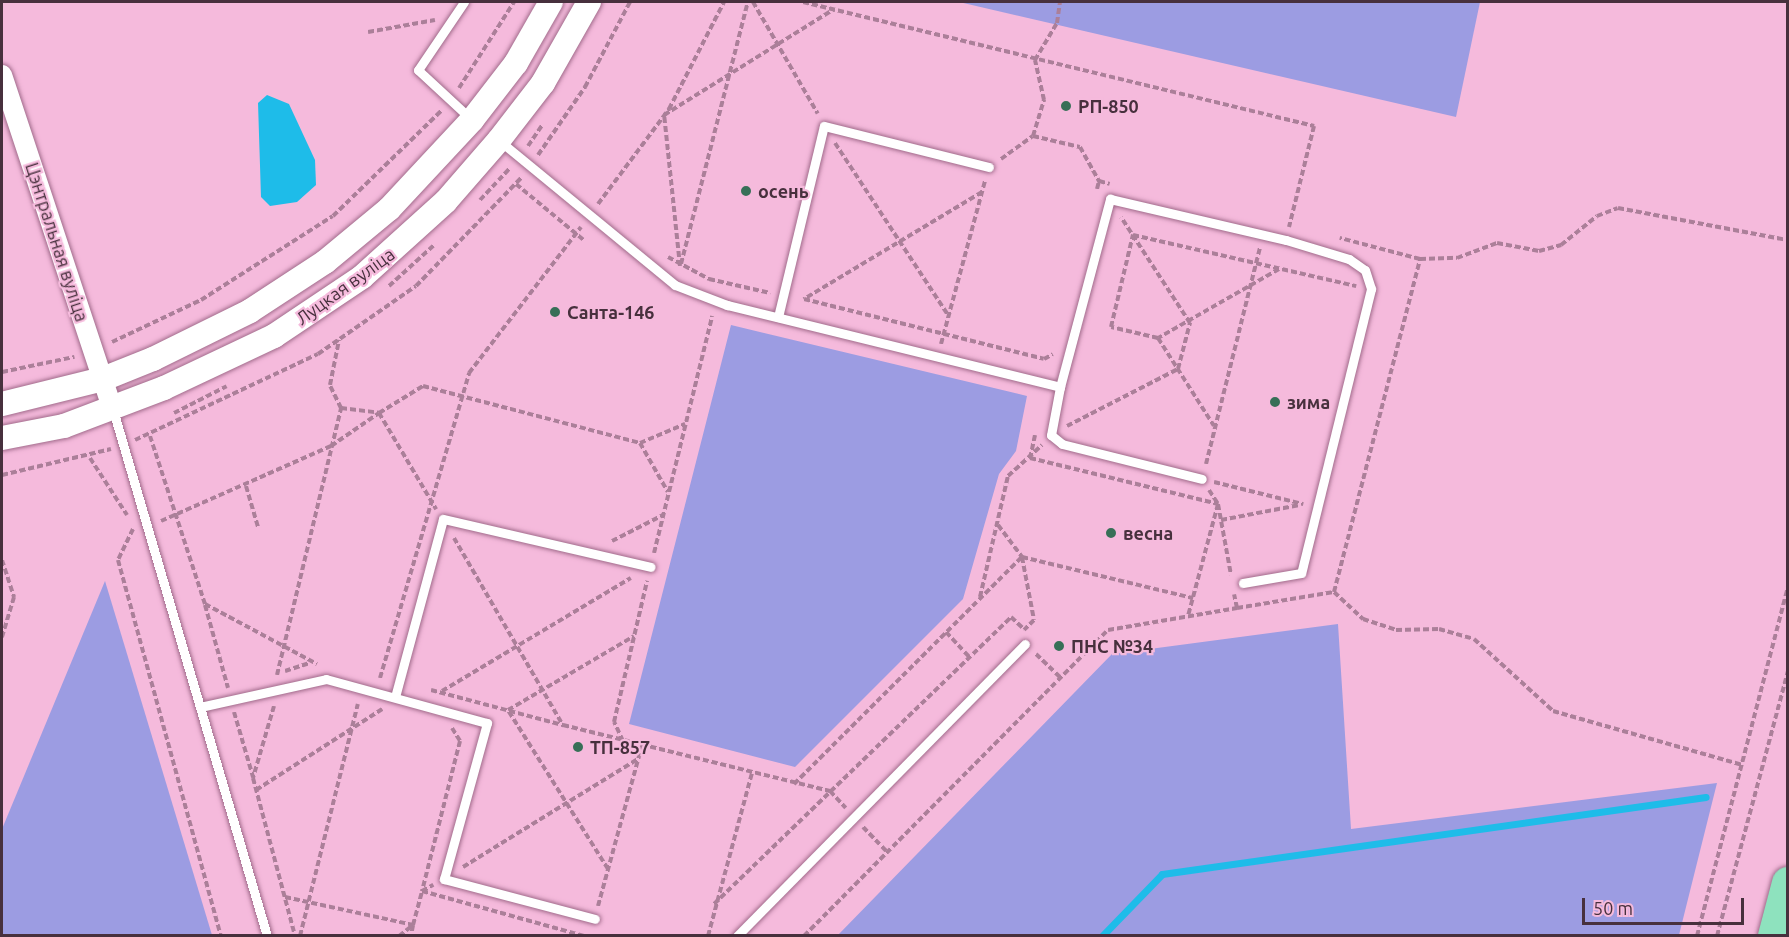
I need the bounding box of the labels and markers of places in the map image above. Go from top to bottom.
place label: РП-850 [1078,95,1139,117]
marker: РП-850 [1059,99,1073,113]
place label: осень [758,180,809,202]
marker: осень [739,184,753,198]
place label: Санта-146 [567,301,654,323]
marker: Санта-146 [548,305,562,319]
place label: зима [1287,391,1330,413]
marker: зима [1268,395,1282,409]
place label: весна [1123,522,1173,544]
marker: весна [1104,526,1118,540]
place label: ПНС №34 [1071,635,1153,657]
marker: ПНС №34 [1052,639,1066,653]
place label: ТП-857 [590,736,650,758]
marker: ТП-857 [571,740,585,754]

